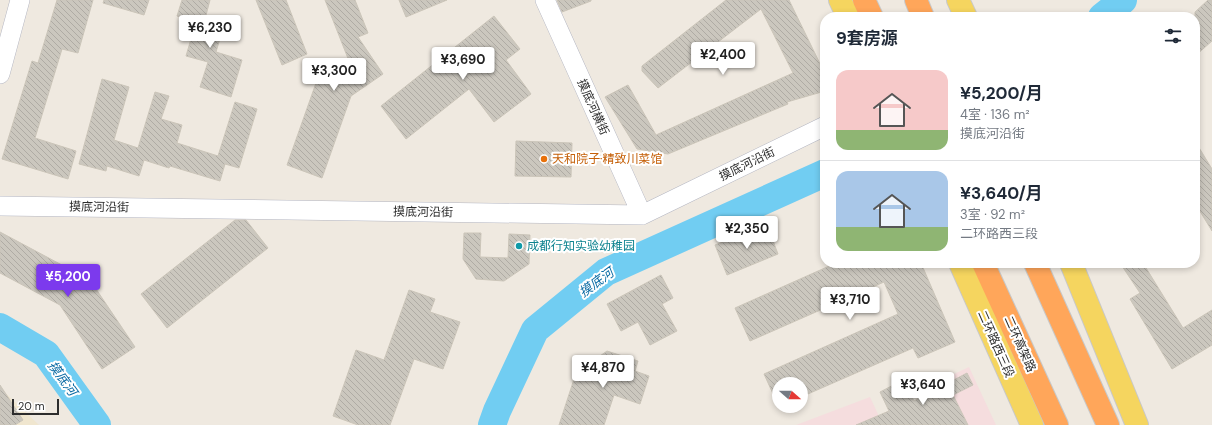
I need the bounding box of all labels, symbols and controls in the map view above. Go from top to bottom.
pin: ¥6,230 [177,15,243,49]
text: ¥6,230 [188,19,232,36]
icon: filters [1162,25,1184,47]
text: 9套房源 [836,27,898,49]
pin: ¥2,400 [690,42,756,76]
text: ¥2,400 [700,46,746,63]
pin: ¥3,690 [430,47,496,81]
text: ¥3,690 [441,51,485,68]
pin: ¥3,300 [301,58,367,92]
text: ¥3,300 [311,62,357,79]
street label: 摸底河横街 [573,76,613,138]
text: ¥5,200/月 [960,82,1043,104]
icon: home [868,86,916,134]
text: 4室 · 136 m² [960,106,1030,123]
text: 摸底河沿街 [960,125,1025,142]
street label: 摸底河沿街 [717,144,777,184]
place label: 天和院子·精致川菜馆 [552,151,662,167]
marker: 天和院子·精致川菜馆 [539,154,549,164]
text: ¥3,640/月 [960,182,1043,204]
icon: home [868,187,916,235]
street label: 摸底河沿街 [69,198,129,216]
street label: 摸底河沿街 [393,203,453,221]
text: 3室 · 92 m² [960,206,1025,223]
pin: ¥2,350 [714,216,780,250]
text: ¥2,350 [725,220,769,237]
text: 二环路西三段 [960,225,1038,242]
place label: 成都行知实验幼稚园 [527,238,635,254]
marker: 成都行知实验幼稚园 [514,241,524,251]
water label: 摸底河 [576,262,619,301]
pin: ¥5,200 [35,264,101,298]
text: ¥5,200 [45,268,91,285]
pin: ¥3,710 [817,287,883,321]
text: ¥3,710 [830,291,870,308]
street label: 二环路西三段 [974,308,1018,380]
street label: 二环高架路 [1000,313,1040,375]
pin: ¥4,870 [570,355,636,389]
water label: 摸底河 [44,358,83,401]
text: ¥4,870 [581,359,625,376]
pin: ¥3,640 [890,372,956,406]
text: ¥3,640 [900,376,946,393]
north arrow [772,377,808,413]
map controls [772,377,808,413]
scale bar [12,397,59,416]
text: 20 m [18,399,44,413]

